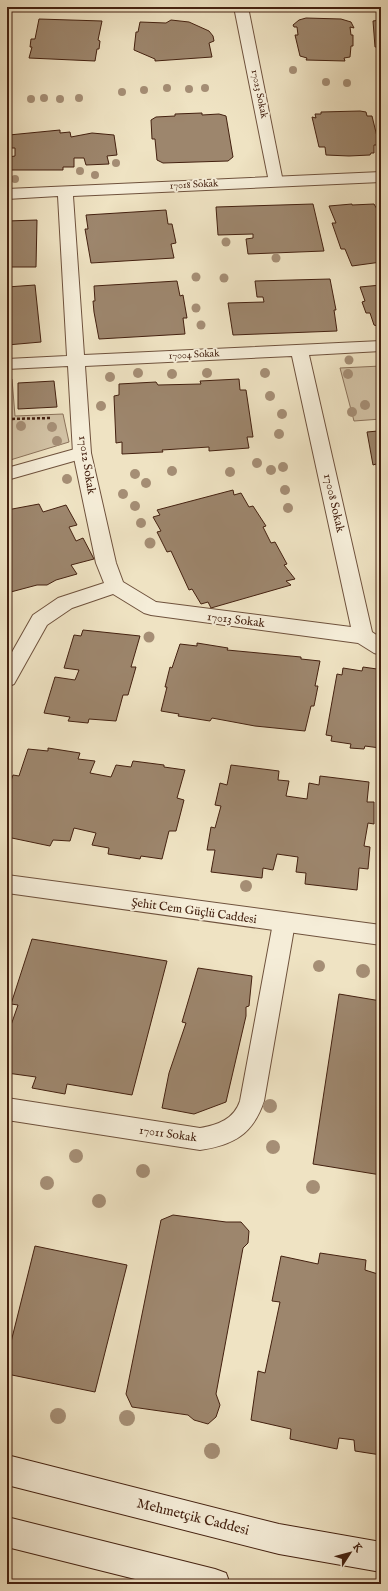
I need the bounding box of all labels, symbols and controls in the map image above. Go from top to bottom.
street label: 17023 Sokak [248,68,271,120]
street label: 17018 Sokak [169,177,219,193]
street label: 17004 Sokak [168,347,220,363]
street label: 17012 Sokak [75,435,99,496]
street label: 17008 Sokak [320,472,348,534]
street label: 17013 Sokak [206,609,266,631]
street label: Şehit Cem Güçlü Caddesi [130,895,258,927]
street label: 17011 Sokak [138,1123,198,1146]
street label: Mehmetçik Caddesi [135,1494,251,1540]
north arrow [330,1533,370,1573]
text: K [349,1540,366,1556]

